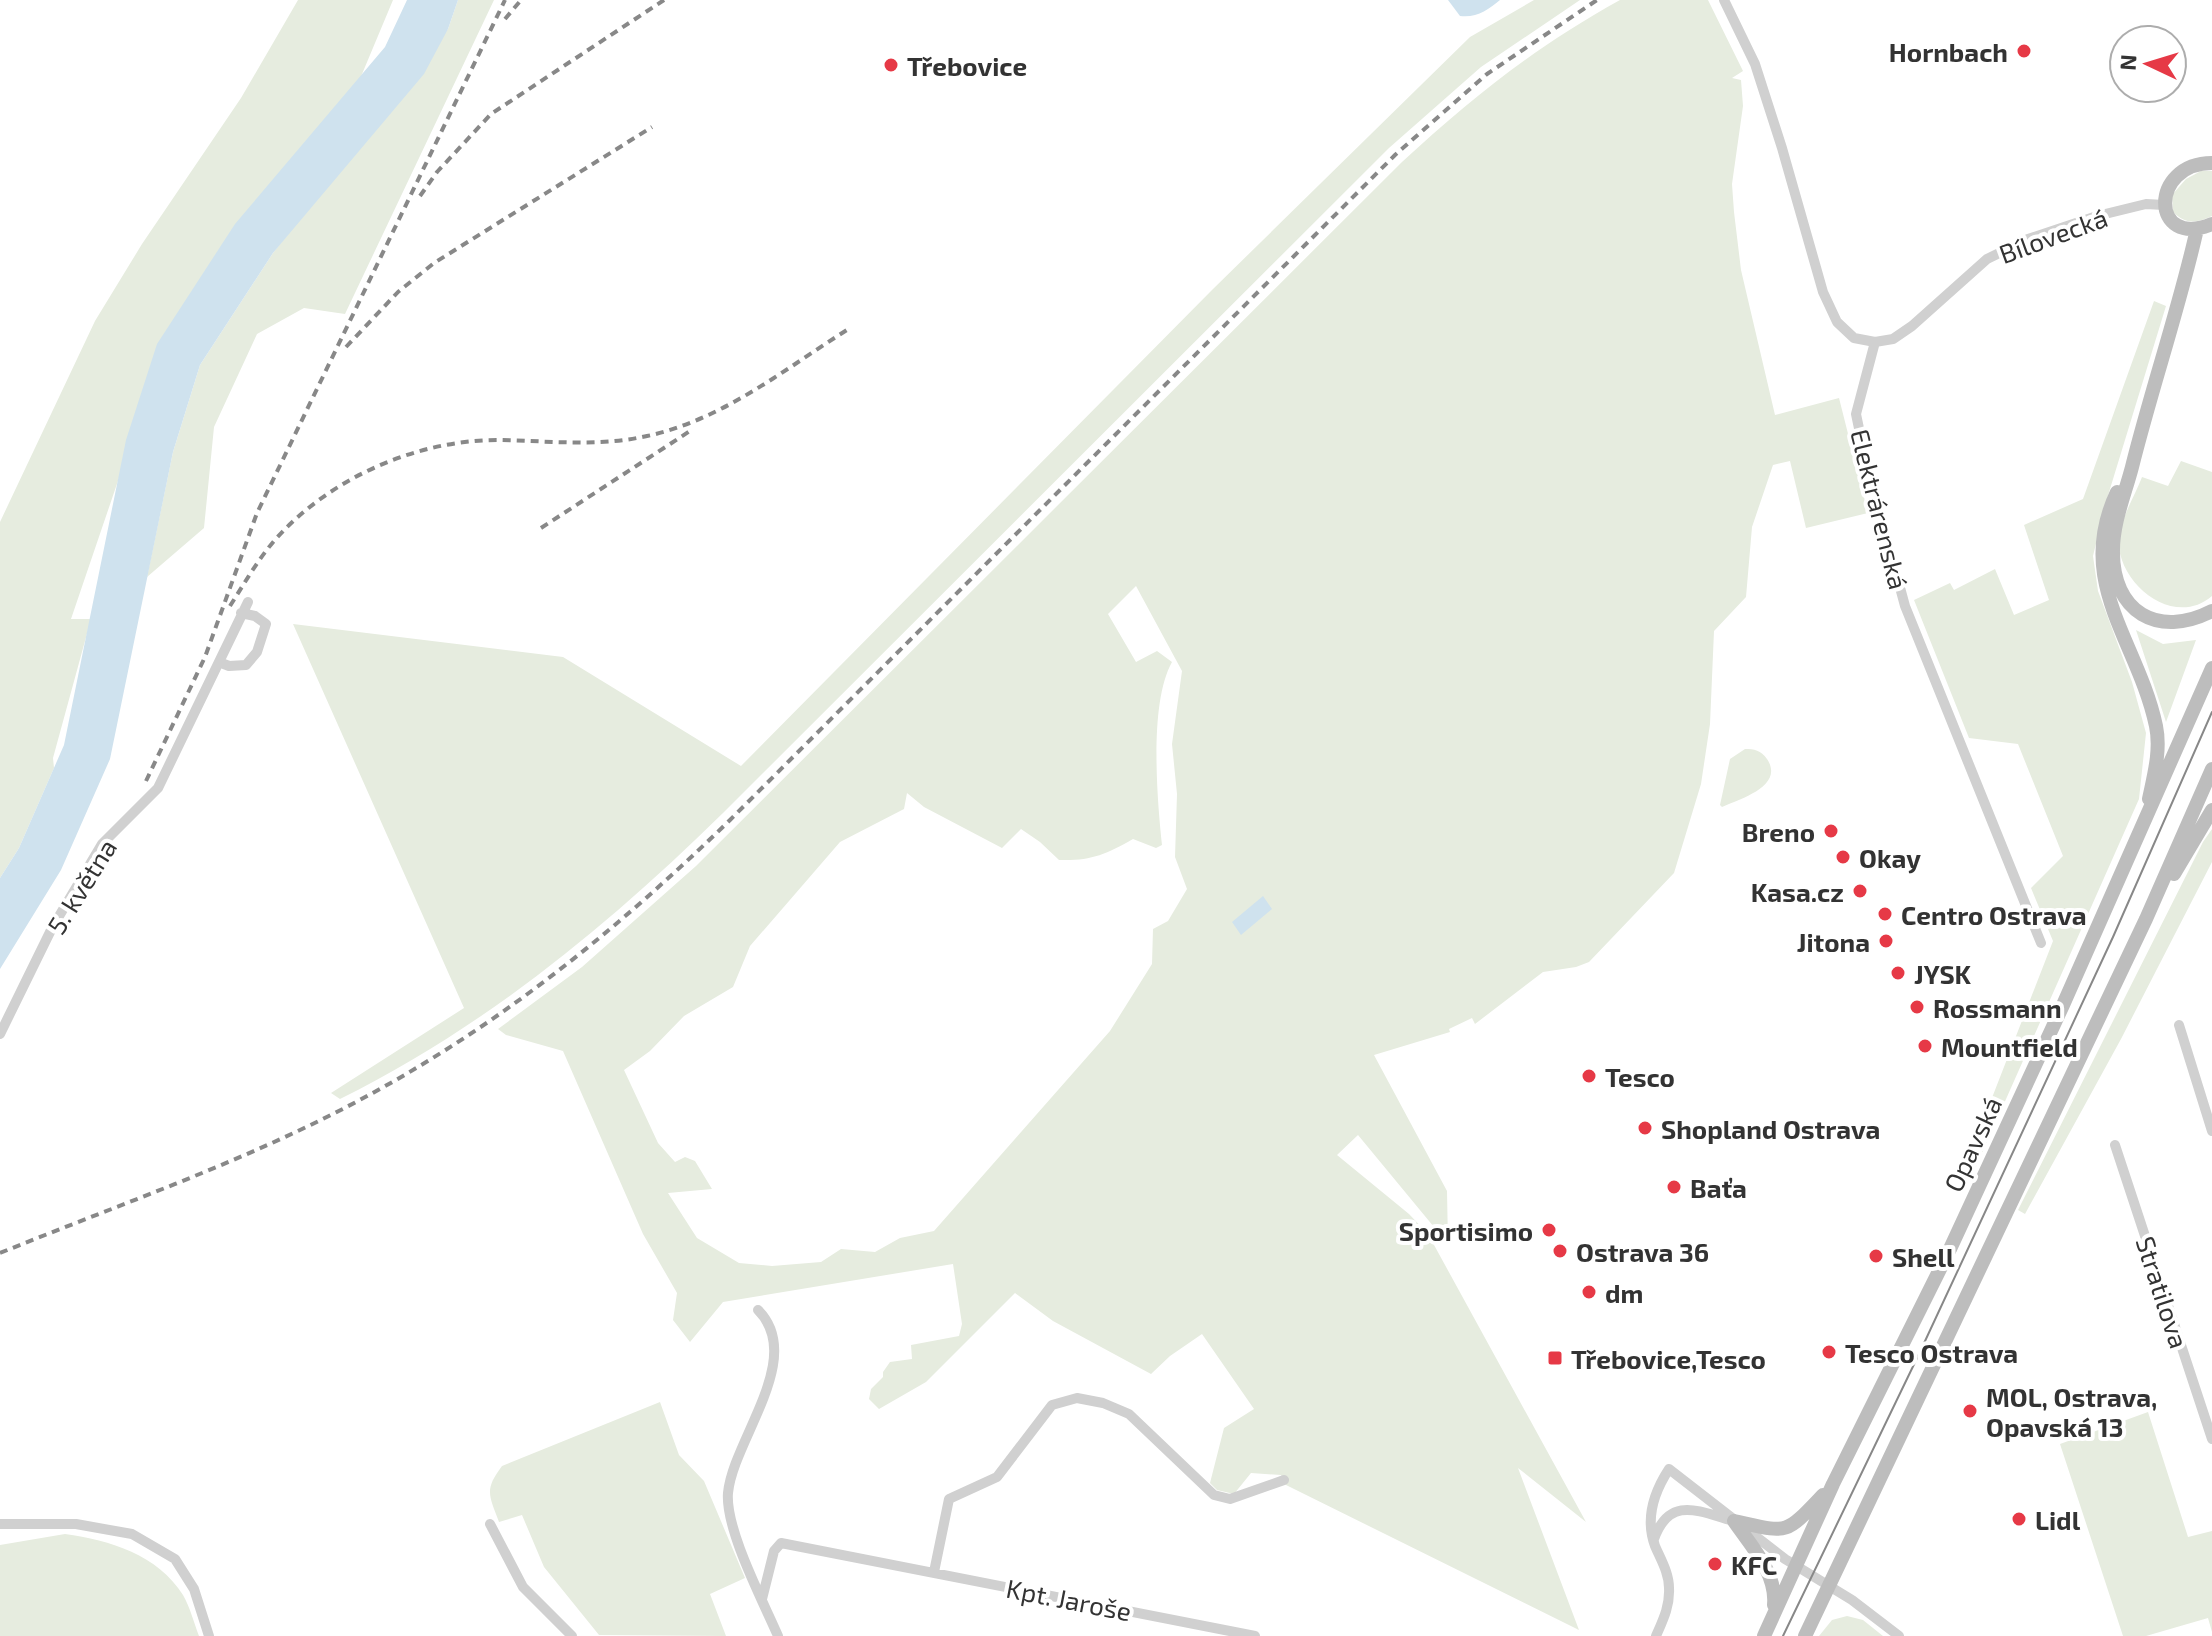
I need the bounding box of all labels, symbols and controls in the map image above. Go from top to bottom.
north arrow [2108,24,2188,104]
place label: Hornbach [1889,36,2008,67]
marker: Hornbach [2015,42,2033,60]
place label: Třebovice [907,50,1027,81]
text: N [2114,54,2141,71]
marker: Třebovice [882,56,900,74]
street label: Bílovecká [1995,201,2111,269]
street label: Elektrárenská [1845,426,1915,592]
place label: Breno [1742,816,1815,847]
marker: Breno [1822,822,1840,840]
street label: 5. května [40,833,122,939]
place label: Okay [1859,842,1921,874]
marker: Okay [1834,848,1852,866]
place label: Kasa.cz [1751,876,1844,907]
marker: Kasa.cz [1851,882,1869,900]
place label: Centro Ostrava [1901,899,2087,930]
marker: Centro Ostrava [1876,905,1894,923]
place label: Jitona [1797,926,1870,957]
marker: Jitona [1877,932,1895,950]
place label: JYSK [1914,958,1972,989]
marker: JYSK [1889,964,1907,982]
place label: Rossmann [1933,992,2062,1023]
marker: Rossmann [1908,998,1926,1016]
place label: Mountfield [1941,1031,2078,1062]
marker: Mountfield [1916,1037,1934,1055]
place label: Tesco [1605,1061,1675,1092]
marker: Tesco [1580,1067,1598,1085]
street label: Opavská [1937,1092,2007,1196]
place label: Shopland Ostrava [1661,1113,1880,1144]
marker: Shopland Ostrava [1636,1119,1654,1137]
place label: Baťa [1690,1172,1747,1203]
marker: Baťa [1665,1178,1683,1196]
place label: Sportisimo [1399,1215,1533,1246]
marker: Sportisimo [1540,1221,1558,1239]
street label: Stratilova [2130,1232,2196,1352]
place label: Ostrava 36 [1576,1236,1709,1267]
place label: Shell [1892,1241,1955,1272]
marker: Ostrava 36 [1551,1242,1569,1260]
marker: Shell [1867,1247,1885,1265]
place label: dm [1605,1277,1643,1308]
marker: dm [1580,1283,1598,1301]
place label: Tesco Ostrava [1845,1337,2018,1368]
place label: Třebovice,Tesco [1571,1343,1766,1374]
marker: Tesco Ostrava [1820,1343,1838,1361]
marker: Třebovice,Tesco [1546,1349,1564,1367]
place label: MOL, Ostrava, Opavská 13 [1986,1381,2157,1442]
marker: MOL, Ostrava, Opavská 13 [1961,1402,1979,1420]
place label: Lidl [2035,1504,2081,1535]
marker: Lidl [2010,1510,2028,1528]
place label: KFC [1731,1549,1777,1580]
marker: KFC [1706,1555,1724,1573]
street label: Kpt. Jaroše [1004,1572,1134,1626]

